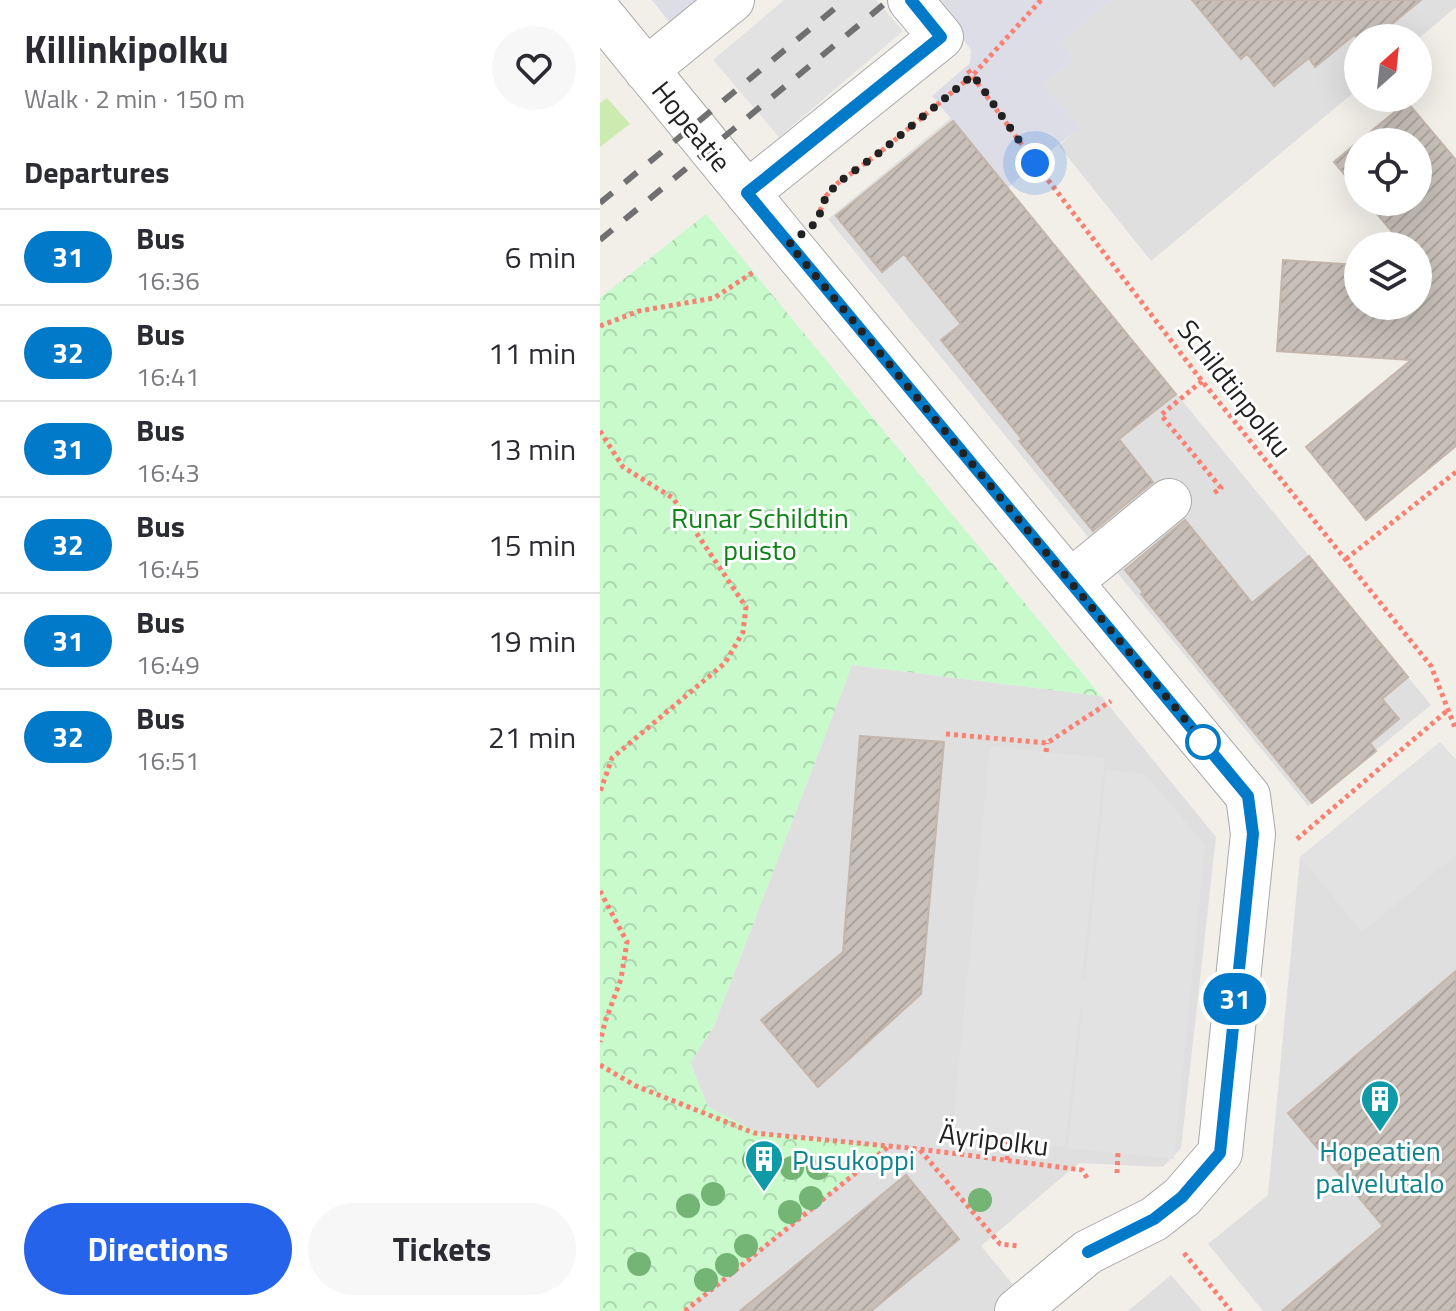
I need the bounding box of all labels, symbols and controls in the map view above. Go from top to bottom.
text: Killinkipolku [24,20,229,78]
north arrow [1344,24,1432,112]
map controls [1344,24,1432,320]
button: heart [492,26,576,110]
street label: Hopeatie [642,71,742,181]
text: Walk · 2 min · 150 m [24,79,245,118]
button: locate [1344,128,1432,216]
your location [1015,143,1055,183]
text: Departures [24,149,169,195]
text: Bus [136,215,185,261]
button: layers [1344,232,1432,320]
text: 6 min [505,234,576,280]
text: 31 [52,235,84,278]
text: 16:36 [136,261,200,300]
street label: Schildtinpolku [1167,310,1303,466]
text: Bus [136,311,185,357]
text: 11 min [488,330,576,376]
text: 32 [52,331,84,374]
text: 16:41 [136,357,200,396]
text: Bus [136,407,185,453]
text: 13 min [488,426,576,472]
text: 31 [52,427,84,470]
text: 16:43 [136,453,200,492]
park label: Runar Schildtin puisto [671,496,849,571]
text: Bus [136,503,185,549]
text: 15 min [488,522,576,568]
text: 32 [52,523,84,566]
text: 16:45 [136,549,200,588]
text: Bus [136,599,185,645]
text: 19 min [488,618,576,664]
text: 31 [52,619,84,662]
text: 16:49 [136,645,200,684]
text: Bus [136,695,185,741]
text: 21 min [488,714,576,760]
text: 32 [52,715,84,758]
unlabelled marker [1186,725,1220,759]
text: 16:51 [136,741,200,780]
line badge: 31 [1199,973,1271,1025]
text: 31 [1219,977,1251,1020]
building icon: Hopeatien palvelutalo [1359,1078,1401,1133]
street label: Äyripolku [937,1111,1051,1167]
place label: Hopeatien palvelutalo [1315,1129,1445,1204]
building icon: Pusukoppi [743,1138,785,1193]
place label: Pusukoppi [792,1138,915,1181]
button: Directions [24,1203,292,1295]
button: Tickets [308,1203,576,1295]

